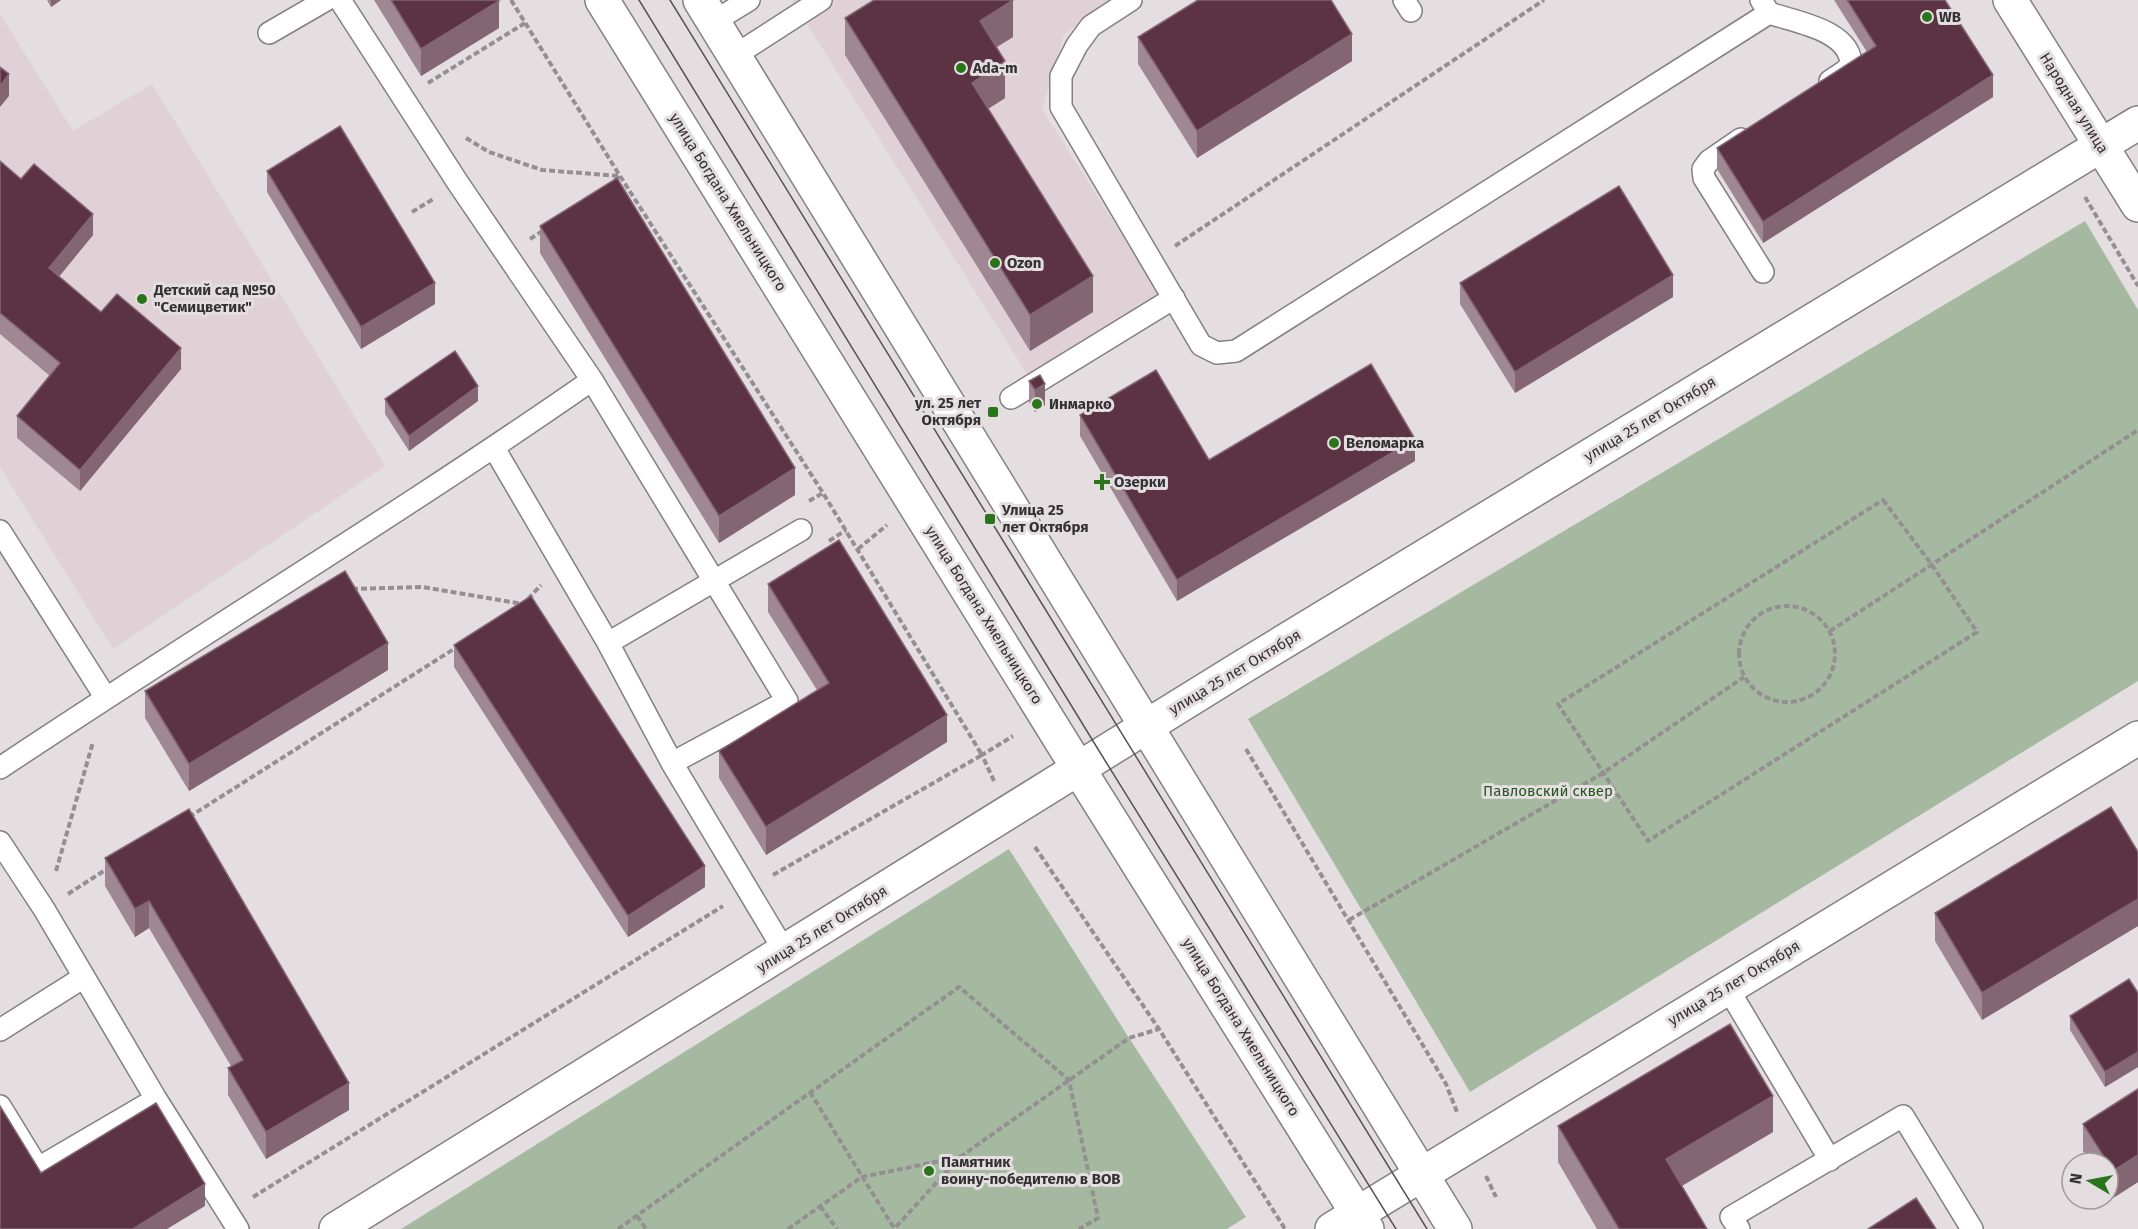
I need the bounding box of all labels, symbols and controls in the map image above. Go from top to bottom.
place label: WB [1939,8,1961,26]
marker: WB [1920,10,1934,24]
street label: Народная улица [2036,49,2112,157]
place label: Ada-m [972,59,1018,77]
marker: Ada-m [954,61,968,75]
street label: улица Богдана Хмельницкого [666,109,790,295]
place label: Ozon [1007,254,1041,272]
marker: Ozon [988,256,1002,270]
place label: Детский сад №50 "Семицветик" [153,281,276,316]
marker: Детский сад №50 "Семицветик" [135,292,149,306]
street label: улица 25 лет Октября [1581,373,1719,465]
place label: ул. 25 лет Октября [914,394,982,429]
place label: Инмарко [1049,395,1112,413]
marker: Инмарко [1030,397,1044,411]
marker: ул. 25 лет Октября [986,405,1000,419]
place label: Веломарка [1346,434,1424,452]
marker: Веломарка [1327,436,1341,450]
place label: Озерки [1114,473,1166,491]
marker: Озерки [1095,475,1109,489]
place label: Улица 25 лет Октября [1001,501,1089,536]
marker: Улица 25 лет Октября [983,512,997,526]
street label: улица Богдана Хмельницкого [922,522,1046,708]
street label: улица 25 лет Октября [1166,626,1304,718]
park label: Павловский сквер [1483,782,1613,800]
street label: улица 25 лет Октября [753,881,891,977]
street label: улица Богдана Хмельницкого [1179,934,1303,1120]
street label: улица 25 лет Октября [1665,937,1803,1029]
north arrow [2060,1151,2120,1211]
place label: Памятник воину-победителю в ВОВ [941,1153,1121,1188]
marker: Памятник воину-победителю в ВОВ [922,1164,936,1178]
text: N [2065,1172,2086,1185]

